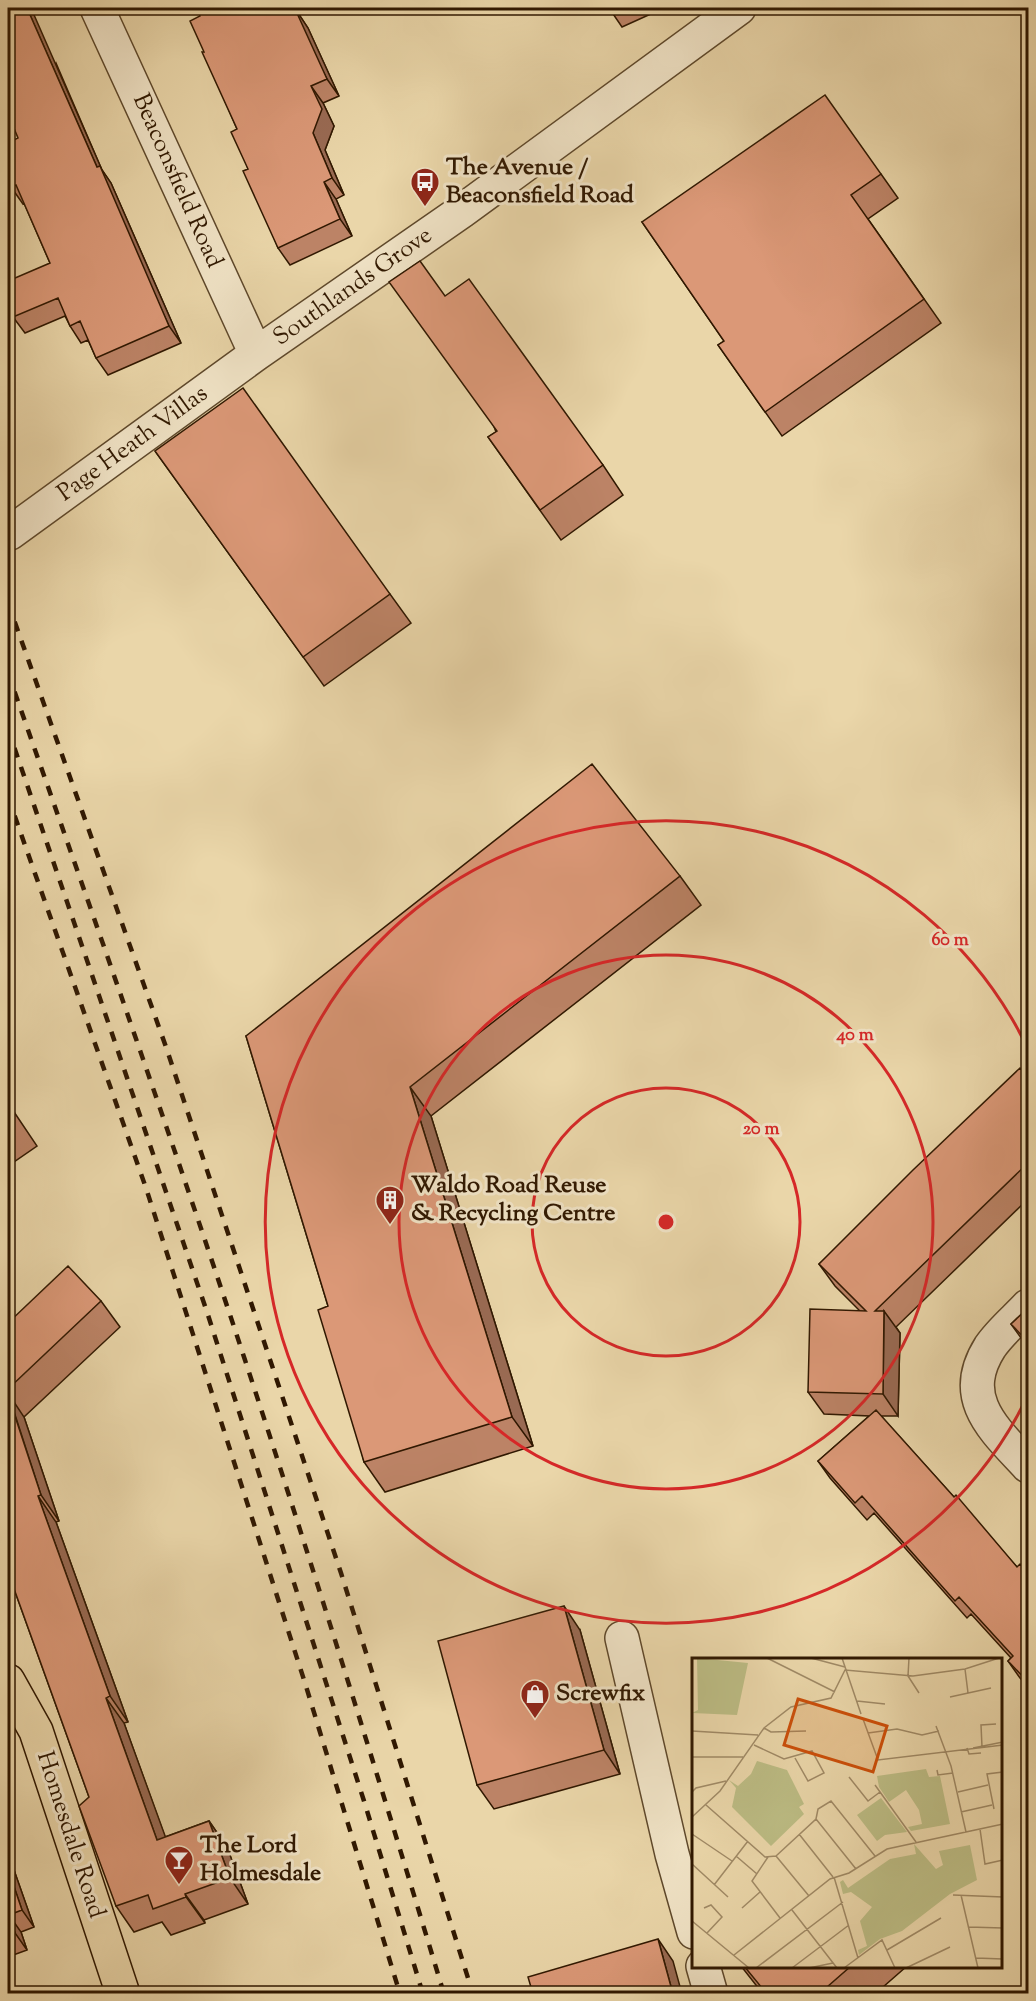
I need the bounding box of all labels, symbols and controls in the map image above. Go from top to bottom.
street label: Beaconsfield Road [123,88,231,274]
place label: The Avenue / Beaconsfield Road [446,151,634,213]
bus stop icon: The Avenue / Beaconsfield Road [409,166,441,208]
street label: Southlands Grove [266,219,440,355]
street label: Page Heath Villas [51,378,215,510]
text: 60 m [931,928,969,954]
text: 40 m [835,1023,874,1049]
text: 20 m [743,1117,779,1143]
place label: Waldo Road Reuse & Recycling Centre [411,1169,615,1231]
building icon: Waldo Road Reuse & Recycling Centre [374,1184,406,1226]
centre of rings [656,1212,676,1232]
inset map [692,1658,1003,1968]
place label: Screwfix [556,1677,645,1711]
shop icon: Screwfix [519,1678,551,1720]
street label: Homesdale Road [27,1747,113,1923]
place label: The Lord Holmesdale [200,1829,321,1891]
bar icon: The Lord Holmesdale [163,1844,195,1886]

